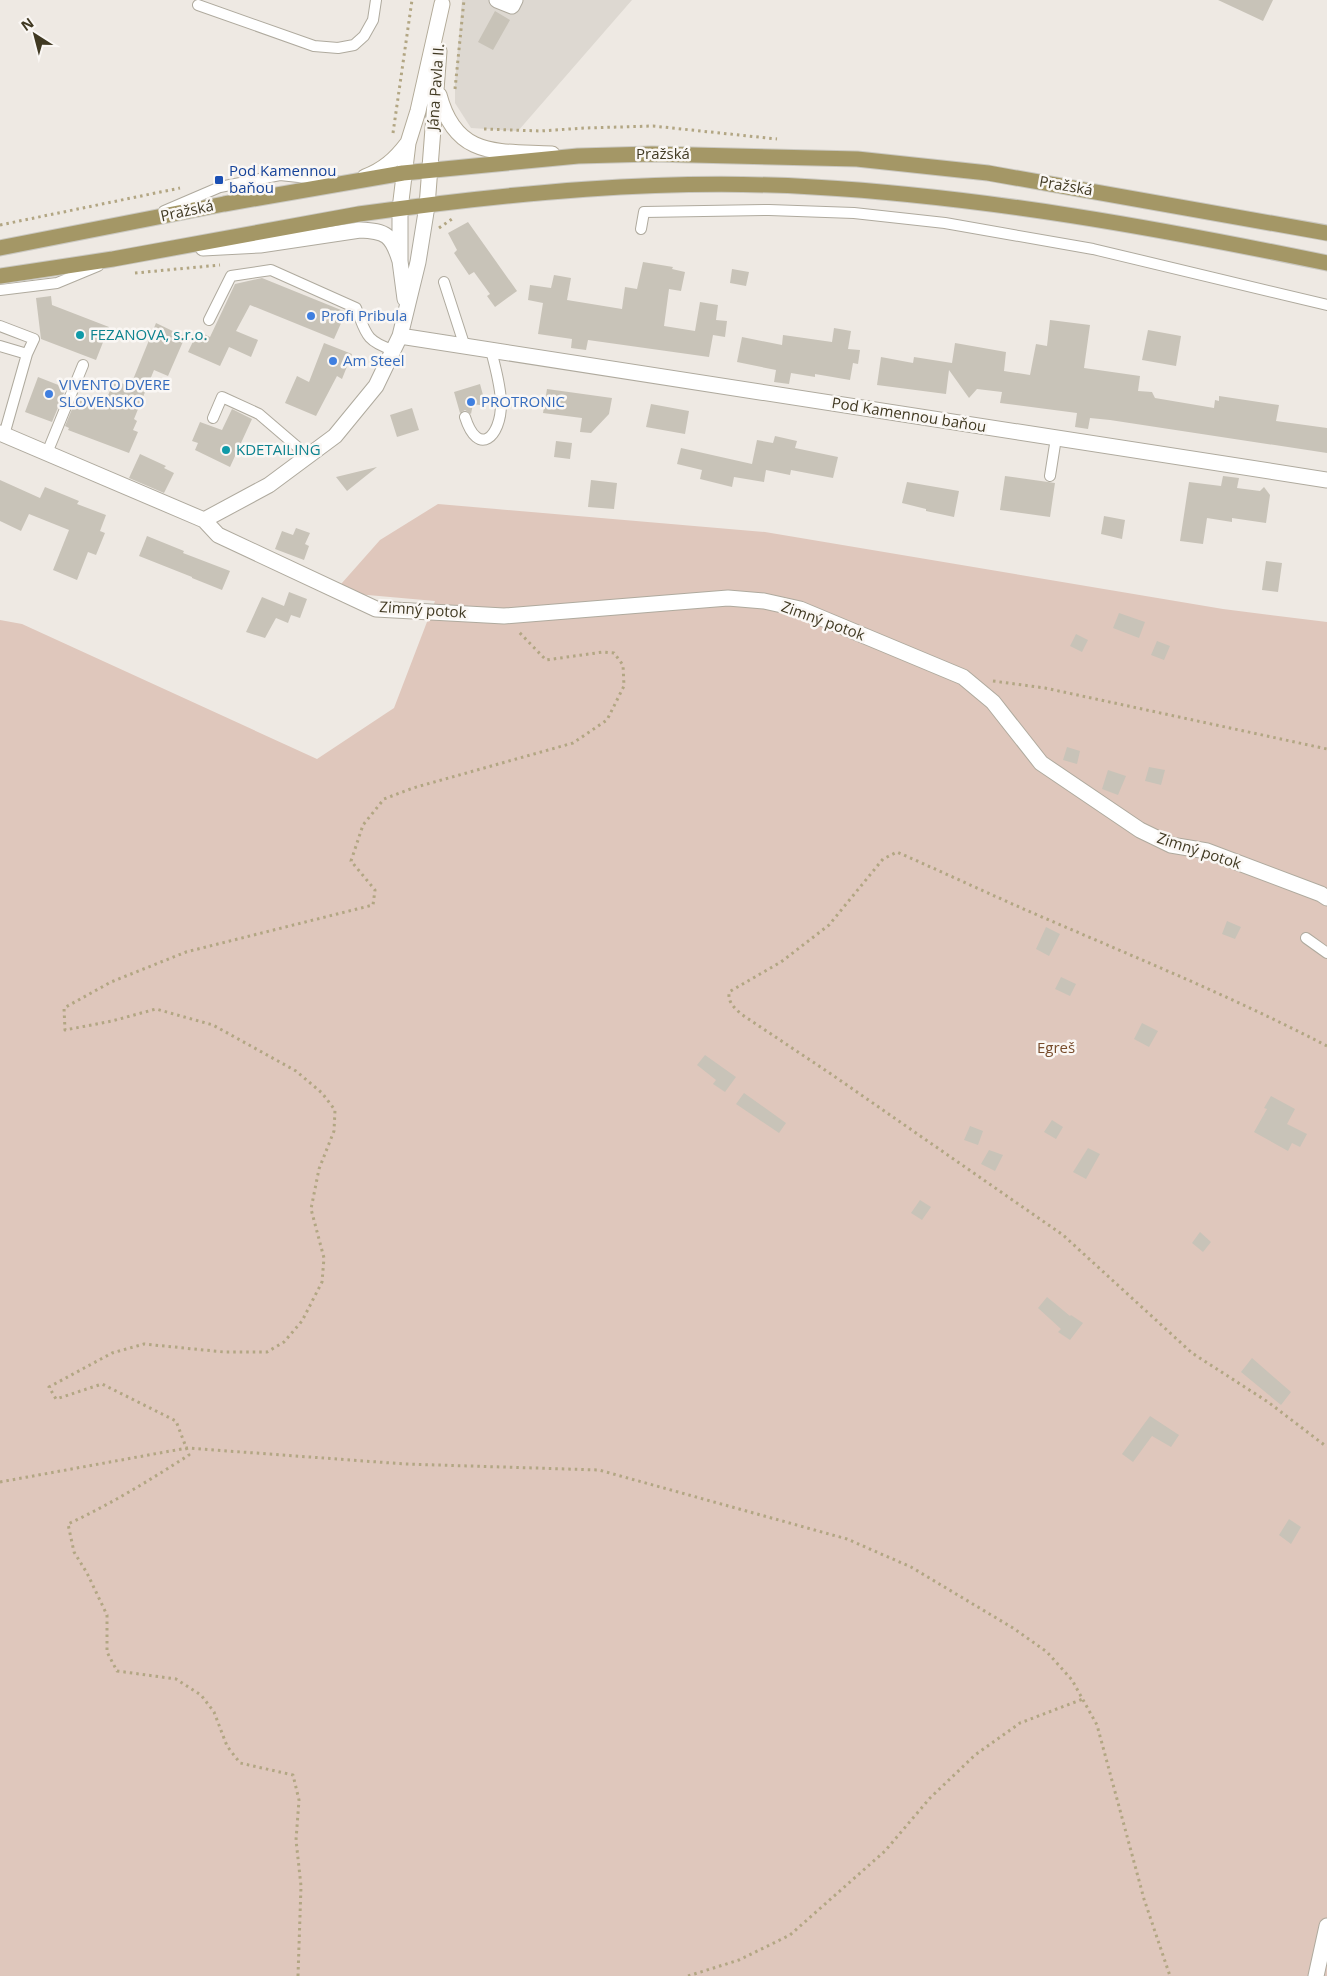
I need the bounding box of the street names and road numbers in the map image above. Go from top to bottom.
street label: Jána Pavla II. [422,43,448,133]
street label: Pražská [636,143,690,163]
street label: Pražská [1038,170,1094,200]
street label: Pražská [158,195,215,225]
street label: Pod Kamennou baňou [830,392,988,436]
street label: Zimný potok [379,596,467,622]
street label: Zimný potok [779,596,868,644]
street label: Zimný potok [1155,827,1244,873]

